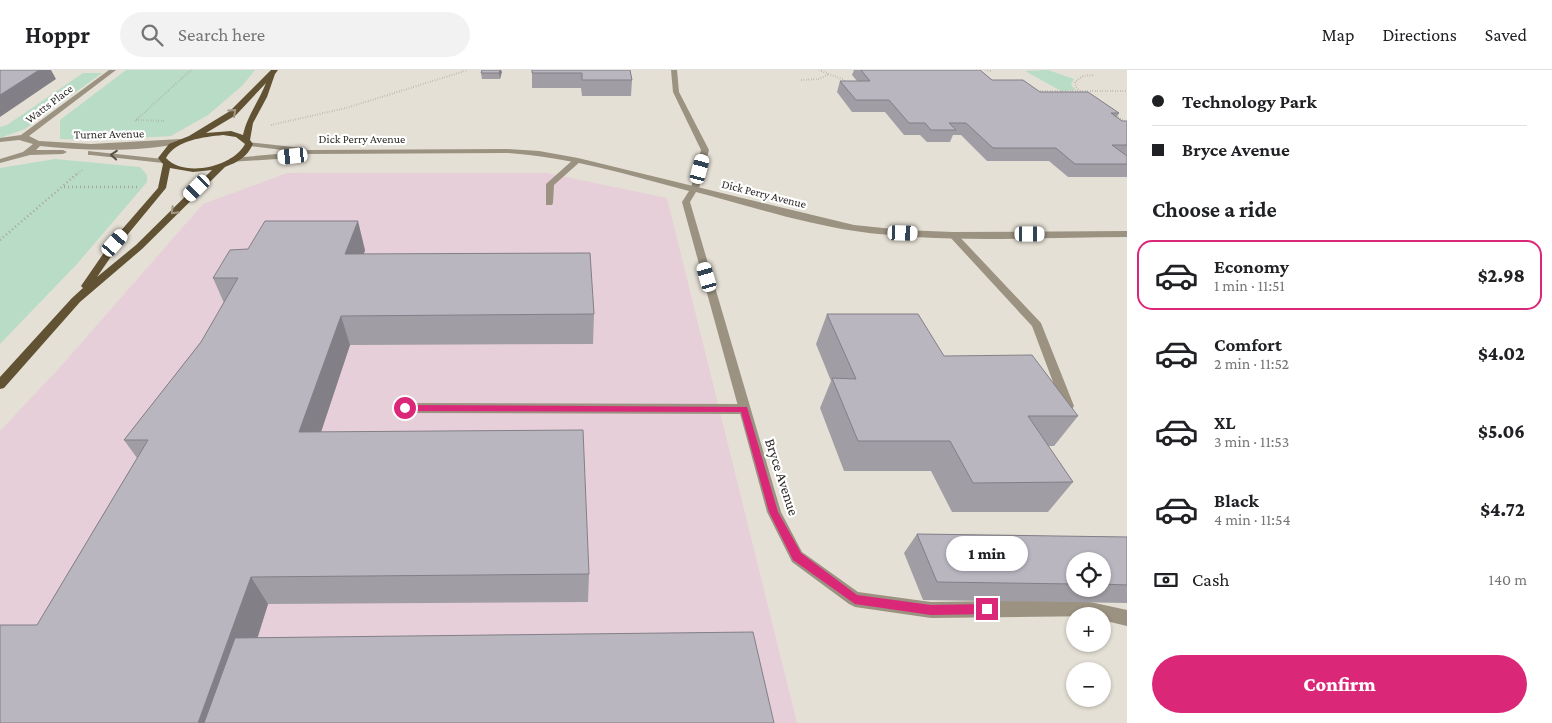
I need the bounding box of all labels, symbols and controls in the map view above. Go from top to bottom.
search box [120,12,470,57]
text: Hoppr [25,21,90,48]
icon: search [138,21,166,49]
text: Search here [178,24,265,45]
text: Map [1322,25,1354,45]
text: Directions [1382,25,1457,45]
text: Saved [1485,25,1527,45]
street label: Watts Place [23,82,75,126]
text: Technology Park [1182,91,1317,112]
one-way arrow [228,108,237,117]
street label: Turner Avenue [74,126,144,142]
street label: Dick Perry Avenue [319,132,405,146]
text: Bryce Avenue [1182,139,1290,160]
car [277,147,308,165]
one-way arrow [110,150,118,161]
car [688,153,711,185]
car [181,172,212,204]
street label: Dick Perry Avenue [720,177,808,211]
text: Choose a ride [1152,197,1277,222]
one-way arrow [171,205,180,214]
car [887,225,918,241]
car [99,227,130,259]
car [1015,227,1045,242]
icon: car [1154,253,1199,298]
text: Economy [1214,256,1289,277]
car [695,261,718,293]
text: $2.98 [1478,265,1525,286]
text: 1 min · 11:51 [1214,277,1285,294]
icon: car [1154,331,1199,376]
text: Comfort [1214,334,1282,355]
text: $4.02 [1478,343,1525,364]
text: 2 min · 11:52 [1214,355,1289,372]
route start [394,397,416,419]
icon: car [1154,409,1199,454]
text: XL [1214,412,1236,433]
text: $5.06 [1478,421,1525,442]
text: 3 min · 11:53 [1214,433,1289,450]
street label: Bryce Avenue [761,436,802,518]
icon: car [1154,487,1199,532]
text: Black [1214,490,1259,511]
text: $4.72 [1480,499,1525,520]
text: 4 min · 11:54 [1214,511,1291,528]
callout: 1 min [946,536,1028,572]
text: 1 min [968,545,1006,562]
map controls [1066,552,1111,707]
button: locate [1066,552,1111,597]
icon: cash [1152,566,1180,594]
text: Cash [1192,569,1230,590]
text: 140 m [1489,571,1527,588]
route end [976,598,998,620]
button: + [1066,607,1111,652]
button: Confirm [1152,655,1527,713]
button: − [1066,662,1111,707]

